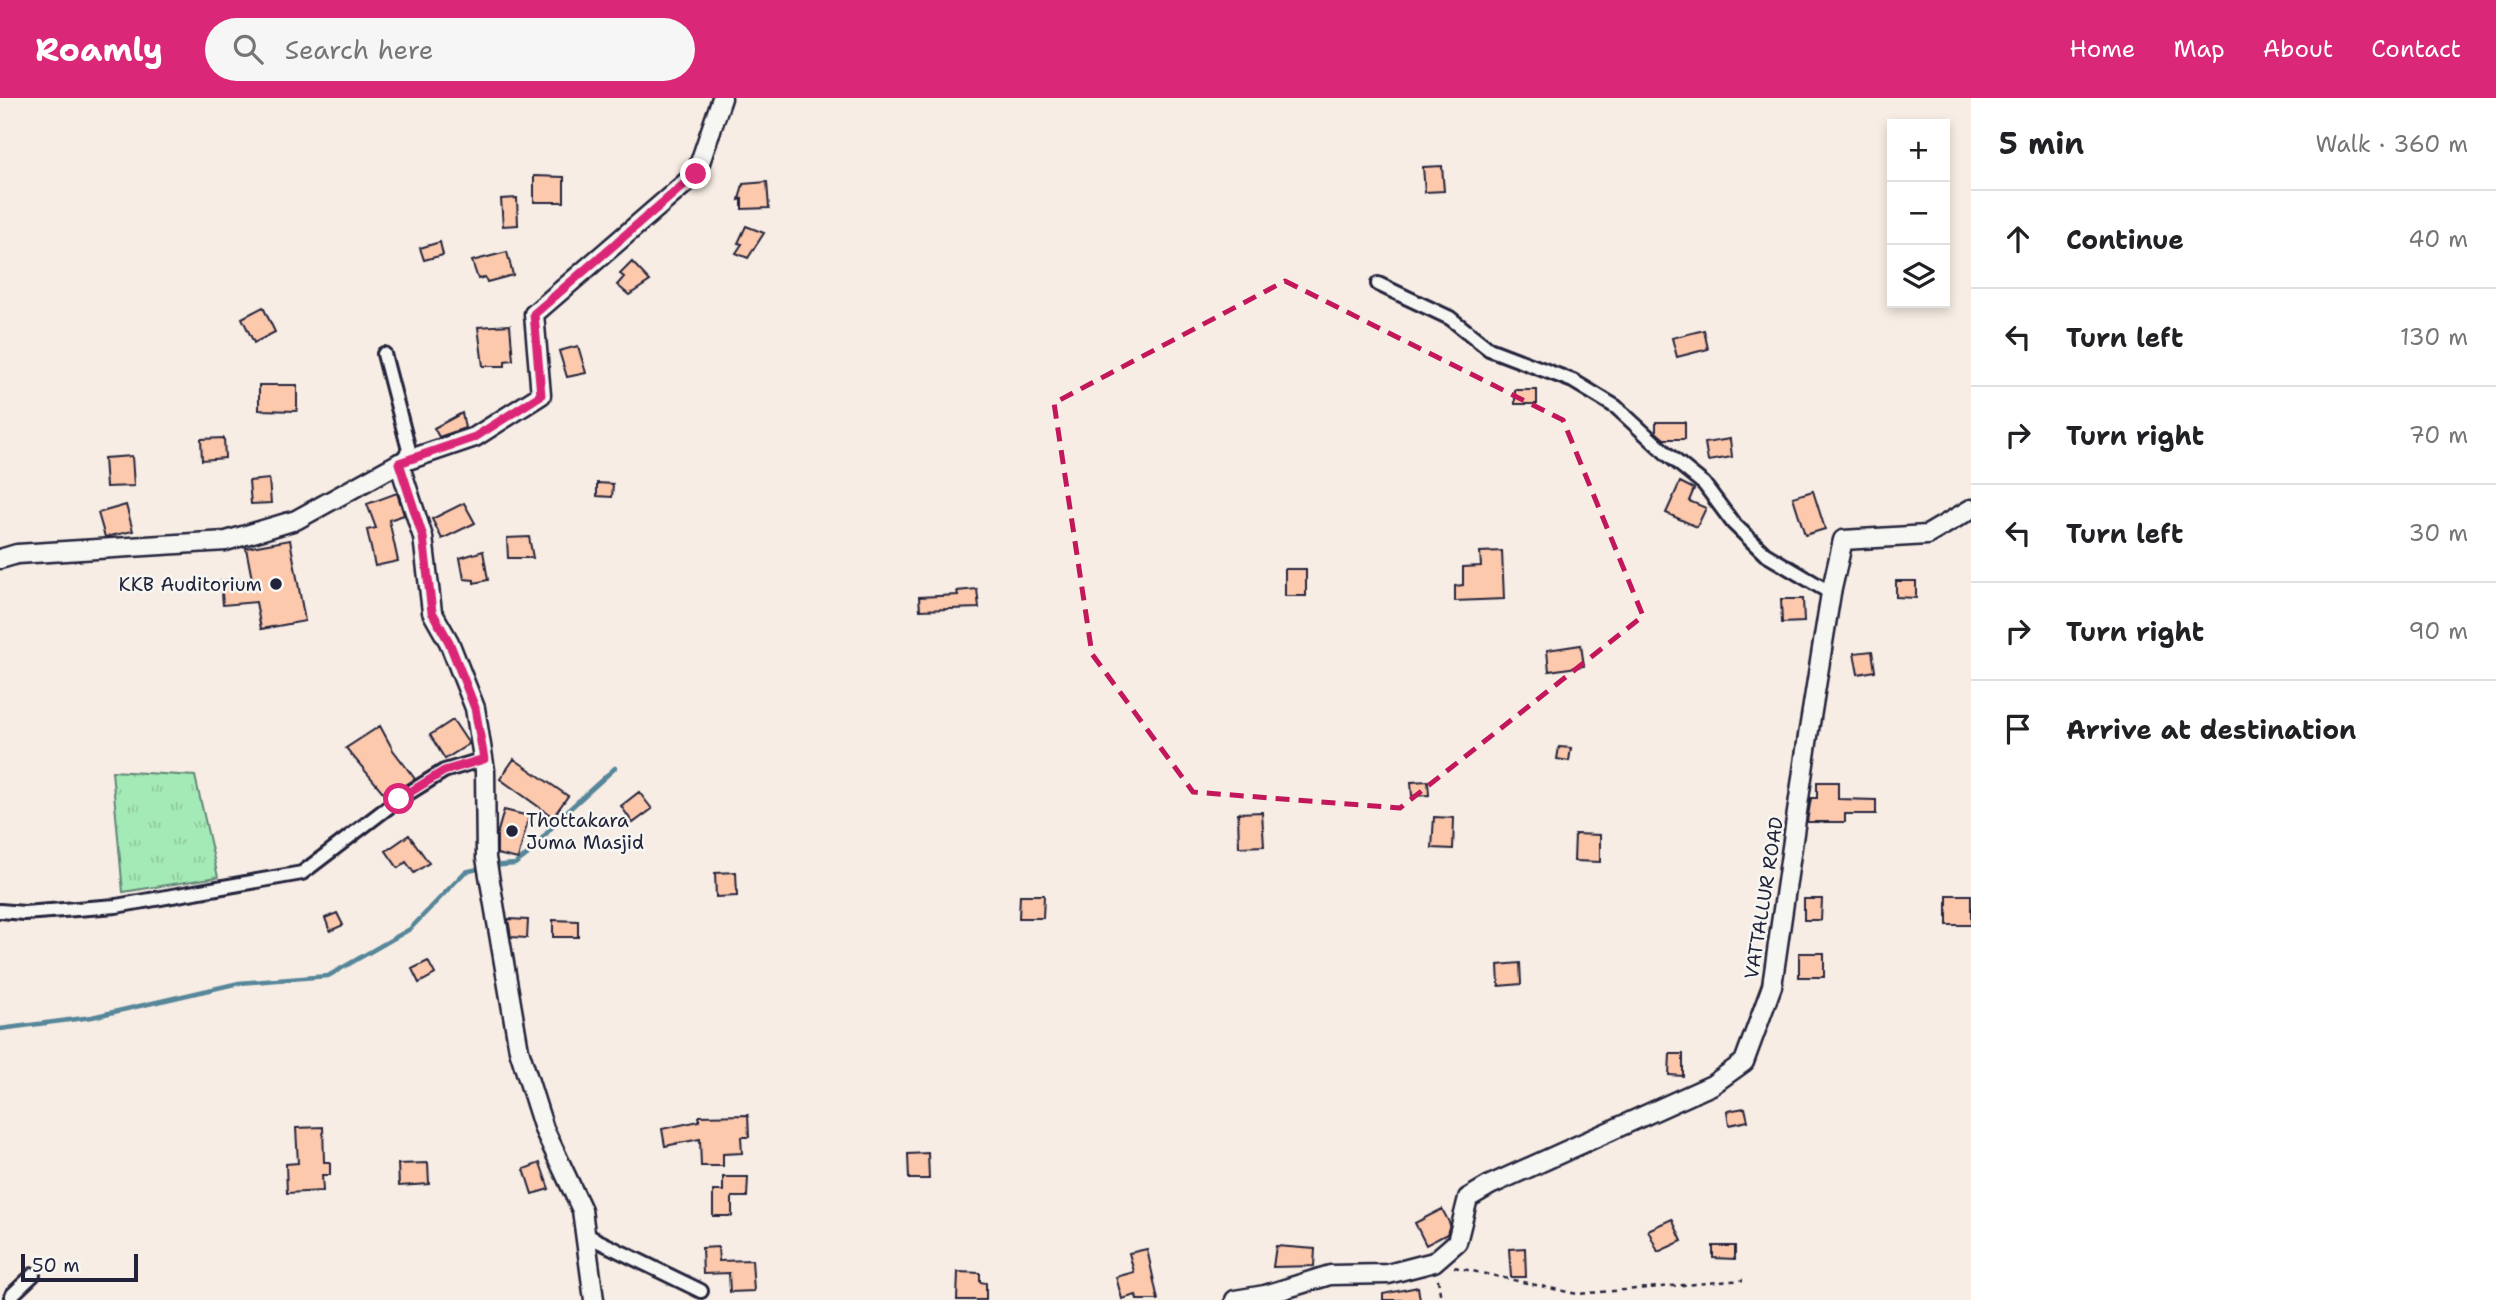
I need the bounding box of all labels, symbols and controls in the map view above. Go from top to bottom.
search box [205,18,695,81]
text: Roamly [35,27,163,72]
icon: search [229,30,267,68]
text: Search here [285,32,433,67]
text: Home [2069,33,2135,65]
text: Map [2173,33,2225,65]
text: About [2263,33,2333,65]
text: Contact [2371,33,2461,65]
map controls [1887,119,1950,308]
button: + [1887,119,1950,182]
text: 5 min [1999,123,2084,164]
text: Walk · 360 m [2315,129,2468,159]
route end [680,158,711,189]
button: − [1887,182,1950,245]
icon: ahead [1999,220,2037,258]
text: Continue [2066,222,2184,257]
text: 40 m [2408,224,2468,254]
button: layers [1887,245,1950,308]
icon: left [1999,318,2037,356]
text: Turn left [2066,320,2183,355]
text: 130 m [2400,322,2468,352]
icon: right [1999,416,2037,454]
text: Turn right [2066,418,2204,453]
text: 70 m [2409,420,2468,450]
icon: left [1999,514,2037,552]
text: Turn left [2066,516,2183,551]
text: 30 m [2409,518,2468,548]
place label: KKB Auditorium [119,572,262,597]
marker: KKB Auditorium [268,576,284,592]
icon: right [1999,612,2037,650]
text: Turn right [2066,614,2204,649]
text: 90 m [2408,616,2468,646]
icon: arrive [1999,710,2037,748]
text: Arrive at destination [2066,712,2356,747]
route start [383,783,414,814]
place label: Thottakara Juma Masjid [526,808,644,855]
street label: VATTALLUR ROAD [1739,815,1789,981]
marker: Thottakara Juma Masjid [504,823,520,839]
scale bar [21,1251,138,1283]
text: 50 m [32,1253,80,1278]

